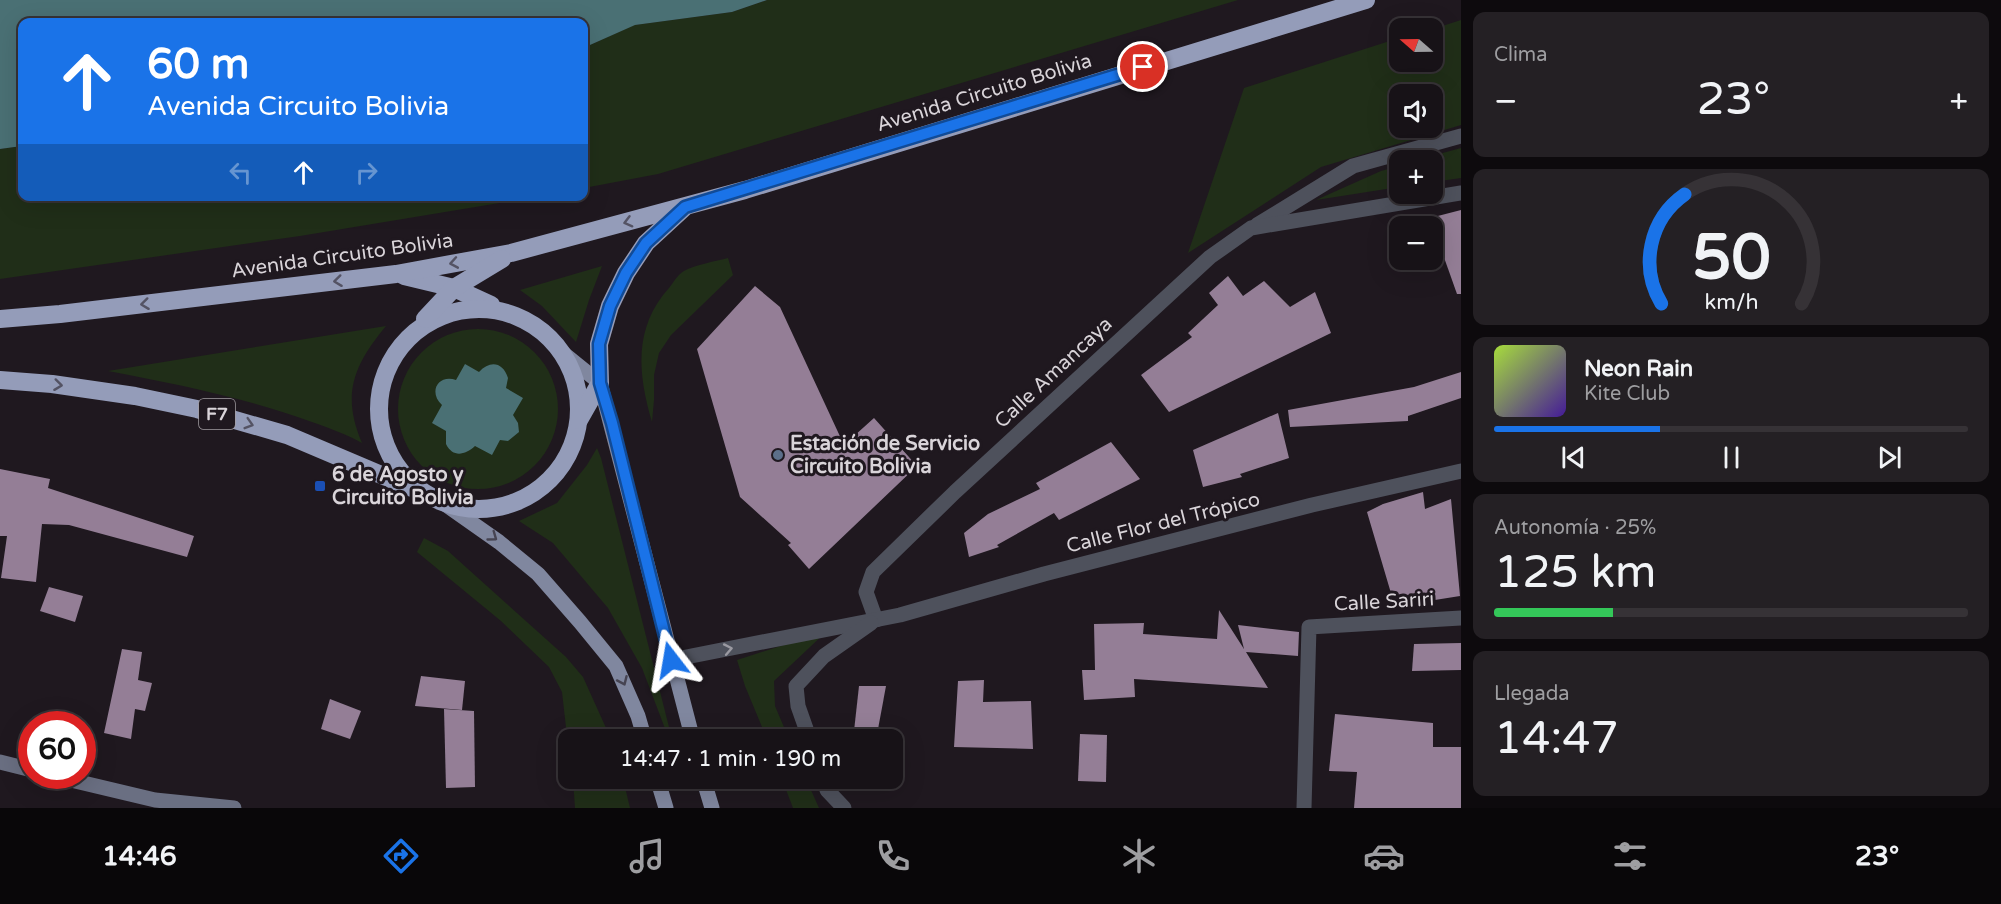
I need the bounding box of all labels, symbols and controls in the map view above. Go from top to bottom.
north arrow [1389,18,1443,72]
map controls [1389,18,1443,270]
text: 60 m [147,39,249,90]
pin [1117,41,1168,92]
icon: ahead [48,42,126,120]
text: Clima [1494,43,1547,67]
street label: Avenida Circuito Bolivia [874,49,1095,137]
icon: arrive [1126,50,1159,83]
text: 23° [1697,73,1770,127]
text: − [1494,82,1518,121]
text: + [1949,82,1968,121]
button: sound [1389,84,1443,138]
text: Avenida Circuito Bolivia [147,90,449,123]
button: + [1389,150,1443,204]
icon: left [224,156,257,189]
icon: ahead [287,156,320,189]
icon: right [350,156,383,189]
one-way arrow [624,215,634,227]
button: − [1389,216,1443,270]
text: 50 [1692,221,1770,296]
street label: Avenida Circuito Bolivia [230,229,455,283]
one-way arrow [449,256,459,269]
one-way arrow [334,274,343,287]
text: km/h [1704,289,1758,315]
one-way arrow [140,297,149,310]
street label: Calle Amancaya [990,312,1117,433]
text: Neon Rain [1584,356,1693,382]
one-way arrow [54,378,63,391]
text: Kite Club [1584,382,1670,406]
road number: F7 [199,399,235,429]
one-way arrow [243,417,254,429]
place label: Estación de Servicio Circuito Bolivia [790,432,980,479]
icon: previous [1557,441,1590,474]
icon: pause [1715,441,1748,474]
icon: next [1873,441,1906,474]
marker: Estación de Servicio Circuito Bolivia [771,448,785,462]
place label: 6 de Agosto y Circuito Bolivia [332,463,474,510]
marker: 6 de Agosto y Circuito Bolivia [313,479,327,493]
street label: Calle Flor del Trópico [1064,487,1262,559]
text: Autonomía · 25% [1494,516,1656,540]
one-way arrow [486,530,497,541]
text: 125 km [1494,546,1656,600]
street label: Calle Sariri [1333,587,1435,617]
position arrow [639,628,703,692]
one-way arrow [723,643,733,656]
one-way arrow [615,675,627,686]
text: Llegada [1494,682,1570,706]
speed limit sign: 60 [18,711,96,789]
text: 14:47 [1494,712,1619,766]
text: 14:47 · 1 min · 190 m [620,746,841,772]
icon: directions [380,835,422,877]
icon: music [626,835,668,877]
icon: phone [872,835,914,877]
icon: climate [1118,835,1160,877]
icon: car [1363,835,1405,877]
icon: filters [1609,835,1651,877]
text: 14:46 [102,840,177,873]
text: 23° [1855,840,1899,873]

